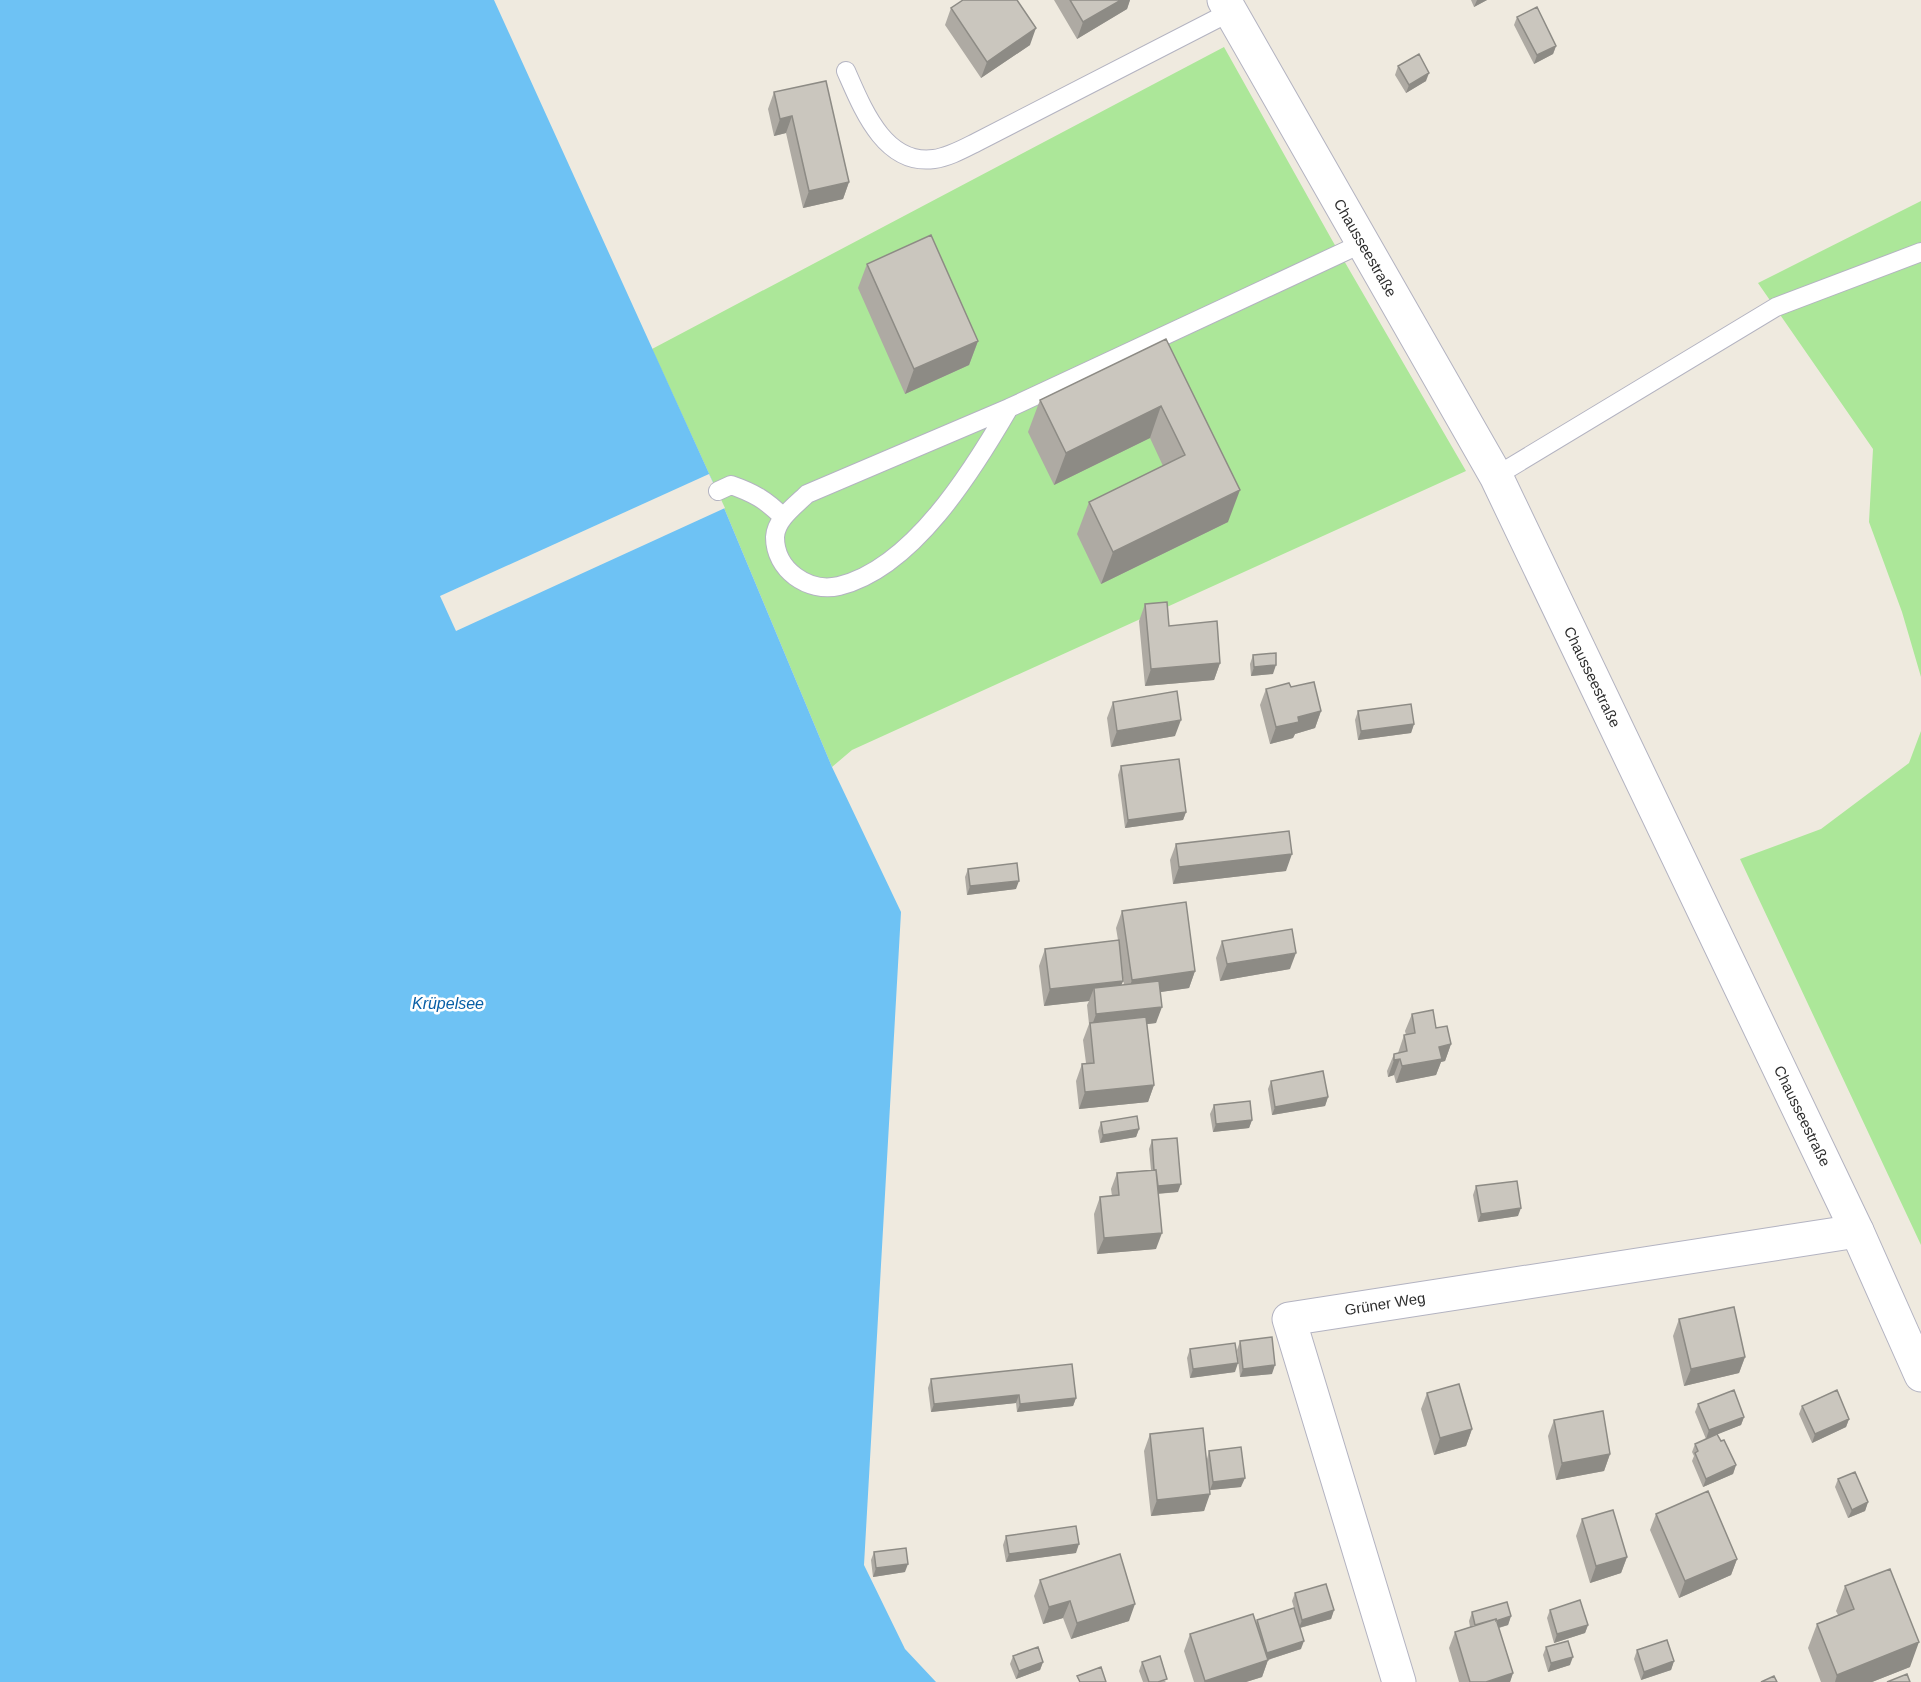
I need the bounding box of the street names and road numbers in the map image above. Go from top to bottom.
street label: Chausseestraße [1331,196,1400,300]
street label: Chausseestraße [1561,624,1624,730]
street label: Chausseestraße [1771,1063,1834,1169]
street label: Grüner Weg [1343,1289,1426,1318]

